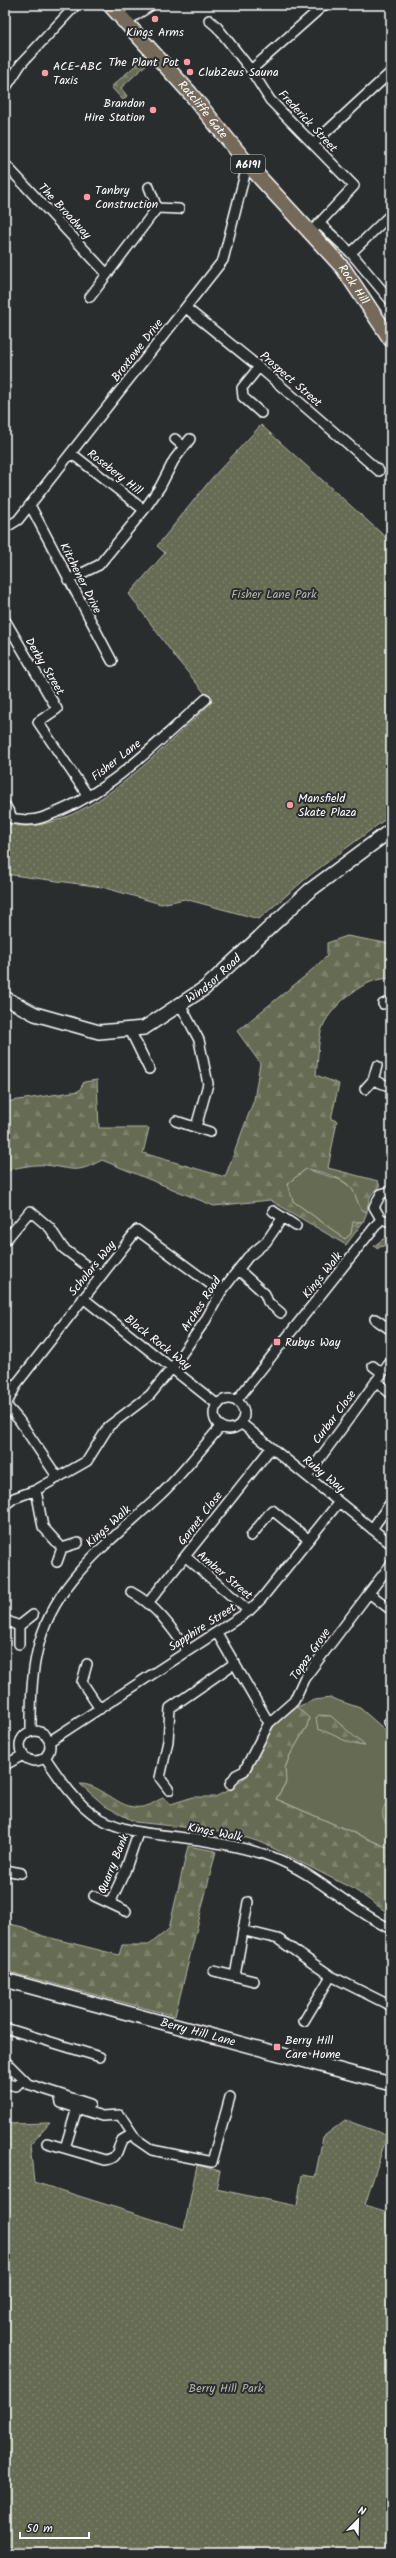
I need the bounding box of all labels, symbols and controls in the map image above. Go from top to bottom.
marker: Kings Arms [150,14,160,24]
place label: Kings Arms [126,23,184,42]
place label: The Plant Pot [108,53,179,72]
place label: ACE-ABC Taxis [53,57,102,90]
marker: The Plant Pot [182,57,192,67]
place label: ClubZeus Sauna [198,63,279,82]
marker: ClubZeus Sauna [185,67,195,77]
marker: ACE-ABC Taxis [40,68,50,78]
street label: Ratcliffe Gate [173,76,233,144]
street label: Frederick Street [273,86,342,157]
place label: Brandon Hire Station [84,94,145,127]
marker: Brandon Hire Station [148,105,158,115]
road number: A6191 [231,155,265,173]
street label: The Broadway [33,179,96,244]
place label: Tanbry Construction [95,181,158,214]
marker: Tanbry Construction [82,192,92,202]
street label: Rock Hill [333,260,374,309]
street label: Broxtowe Drive [107,314,169,386]
street label: Prospect Street [255,347,326,412]
street label: Rosebery Hill [83,445,147,500]
street label: Kitchener Drive [55,539,107,618]
park label: Fisher Lane Park [231,585,317,604]
street label: Derby Street [20,634,69,699]
street label: Fisher Lane [87,734,146,786]
place label: Mansfield Skate Plaza [298,789,357,822]
marker: Mansfield Skate Plaza [285,800,295,810]
street label: Windsor Road [182,949,247,1008]
street label: Scholars Way [64,1236,121,1300]
street label: Kings Walk [298,1247,347,1303]
street label: Arches Road [176,1272,227,1336]
street label: Black Rock Way [120,1310,196,1375]
place label: Rubys Way [285,1333,341,1352]
marker: Rubys Way [272,1337,282,1347]
street label: Curbar Close [308,1386,362,1448]
street label: Ruby Way [298,1451,349,1498]
street label: Garnet Close [173,1487,228,1549]
street label: Kings Walk [81,1500,136,1552]
street label: Amber Street [193,1546,257,1605]
street label: Sapphire Street [165,1598,240,1656]
street label: Topaz Grove [285,1624,336,1685]
street label: Kings Walk [186,1818,244,1847]
street label: Quarry Bank [93,1831,134,1897]
street label: Berry Hill Lane [158,2013,238,2052]
place label: Berry Hill Care Home [285,2031,341,2064]
marker: Berry Hill Care Home [272,2042,282,2052]
park label: Berry Hill Park [189,2379,264,2398]
north arrow [338,2500,378,2540]
text: N [355,2502,368,2521]
scale bar [20,2514,89,2540]
text: 50 m [26,2519,53,2538]

